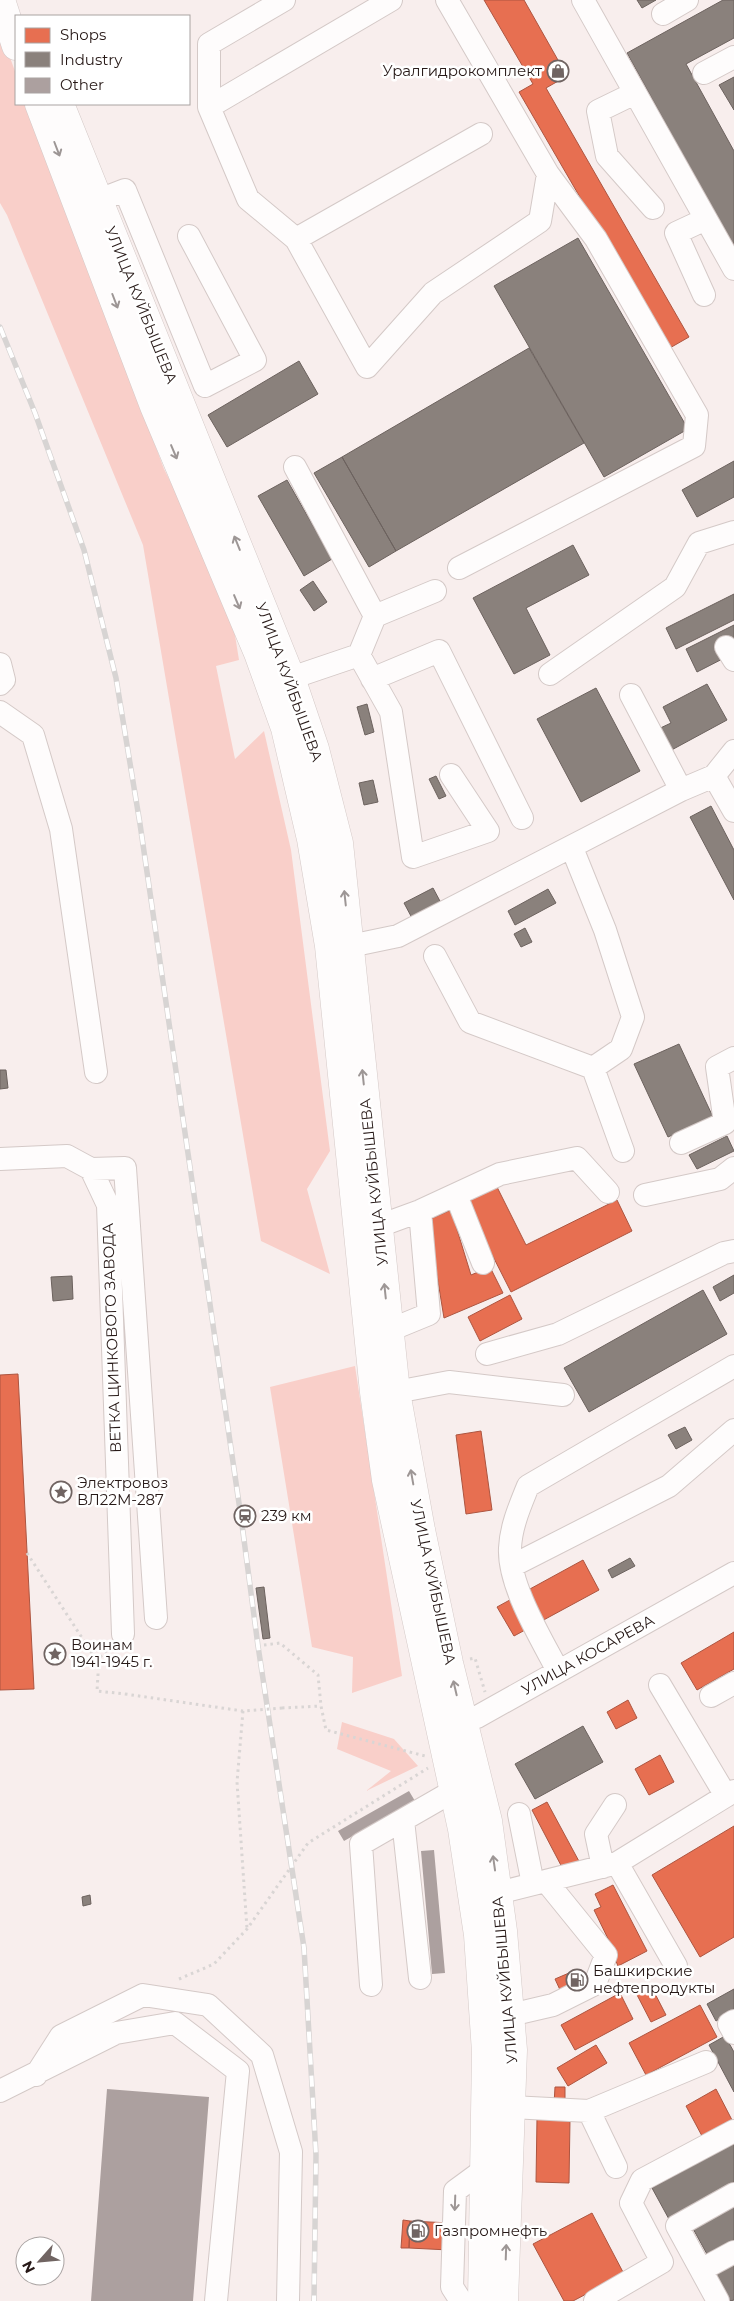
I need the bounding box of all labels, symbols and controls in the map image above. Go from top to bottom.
legend [15,15,190,105]
text: Shops [60,25,106,44]
text: Industry [60,50,123,69]
shop icon: Уралгидрокомплект [546,59,570,83]
place label: Уралгидрокомплект [382,61,543,80]
text: Other [60,75,104,94]
one-way arrow [52,141,62,156]
street label: УЛИЦА КУЙБЫШЕВА [101,223,182,386]
one-way arrow [111,293,120,308]
one-way arrow [169,444,179,459]
one-way arrow [232,536,241,551]
one-way arrow [232,594,242,609]
street label: УЛИЦА КУЙБЫШЕВА [252,600,327,764]
one-way arrow [340,890,350,906]
one-way arrow [358,1069,368,1085]
street label: УЛИЦА КУЙБЫШЕВА [355,1097,392,1267]
street label: ВЕТКА ЦИНКОВОГО ЗАВОДА [98,1223,125,1453]
one-way arrow [380,1283,390,1299]
one-way arrow [406,1470,416,1486]
place label: Электровоз ВЛ22М-287 [77,1473,168,1509]
place icon: Электровоз ВЛ22М-287 [49,1480,73,1504]
street label: УЛИЦА КУЙБЫШЕВА [407,1498,460,1666]
station icon: 239 км [233,1504,257,1528]
place label: 239 км [261,1506,312,1525]
street label: УЛИЦА КОСАРЕВА [518,1610,657,1699]
place label: Воинам 1941-1945 г. [71,1635,152,1671]
place icon: Воинам 1941-1945 г. [43,1642,67,1666]
one-way arrow [450,1680,459,1696]
one-way arrow [489,1856,499,1872]
street label: УЛИЦА КУЙБЫШЕВА [488,1895,521,2065]
place label: Башкирские нефтепродукты [593,1961,715,1997]
fuel station icon: Башкирские нефтепродукты [565,1968,589,1992]
one-way arrow [450,2194,460,2211]
fuel station icon: Газпромнефть [406,2219,430,2243]
place label: Газпромнефть [434,2221,547,2240]
north arrow [15,2236,65,2286]
one-way arrow [501,2245,510,2261]
text: N [18,2258,39,2276]

